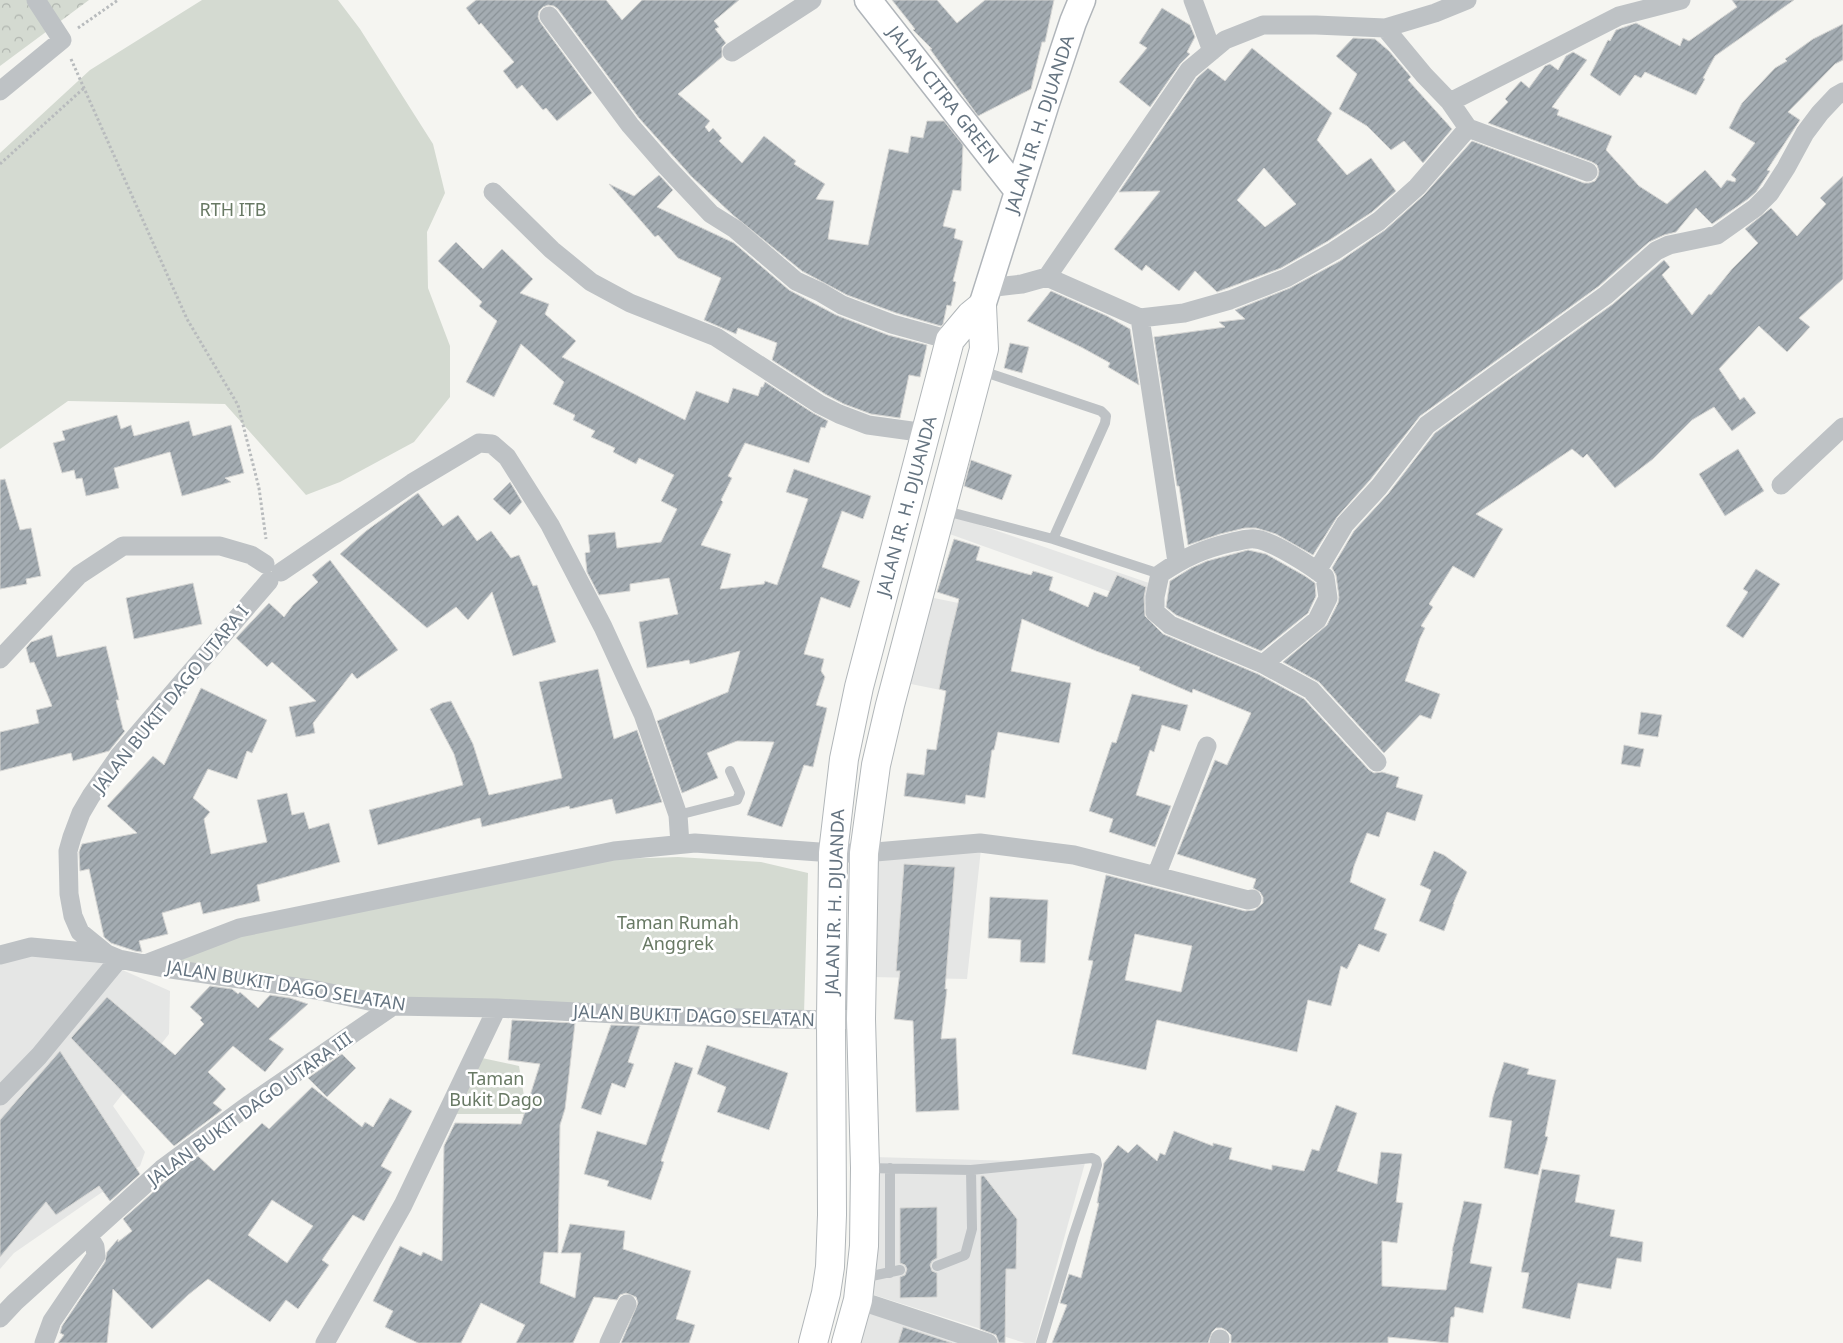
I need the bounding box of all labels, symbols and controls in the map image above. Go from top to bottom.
street label: JALAN CITRA GREEN [881,19,1005,168]
street label: JALAN IR. H. DJUANDA [998,31,1079,218]
park label: RTH ITB [199,197,267,221]
street label: JALAN IR. H. DJUANDA [870,412,942,601]
street label: JALAN BUKIT DAGO UTARA I [86,599,254,799]
street label: JALAN IR. H. DJUANDA [819,808,849,997]
park label: Taman Rumah Anggrek [617,910,739,955]
street label: JALAN BUKIT DAGO SELATAN [163,954,407,1016]
street label: JALAN BUKIT DAGO SELATAN [571,999,815,1031]
street label: JALAN BUKIT DAGO UTARA III [141,1026,357,1192]
park label: Taman Bukit Dago [449,1066,543,1111]

